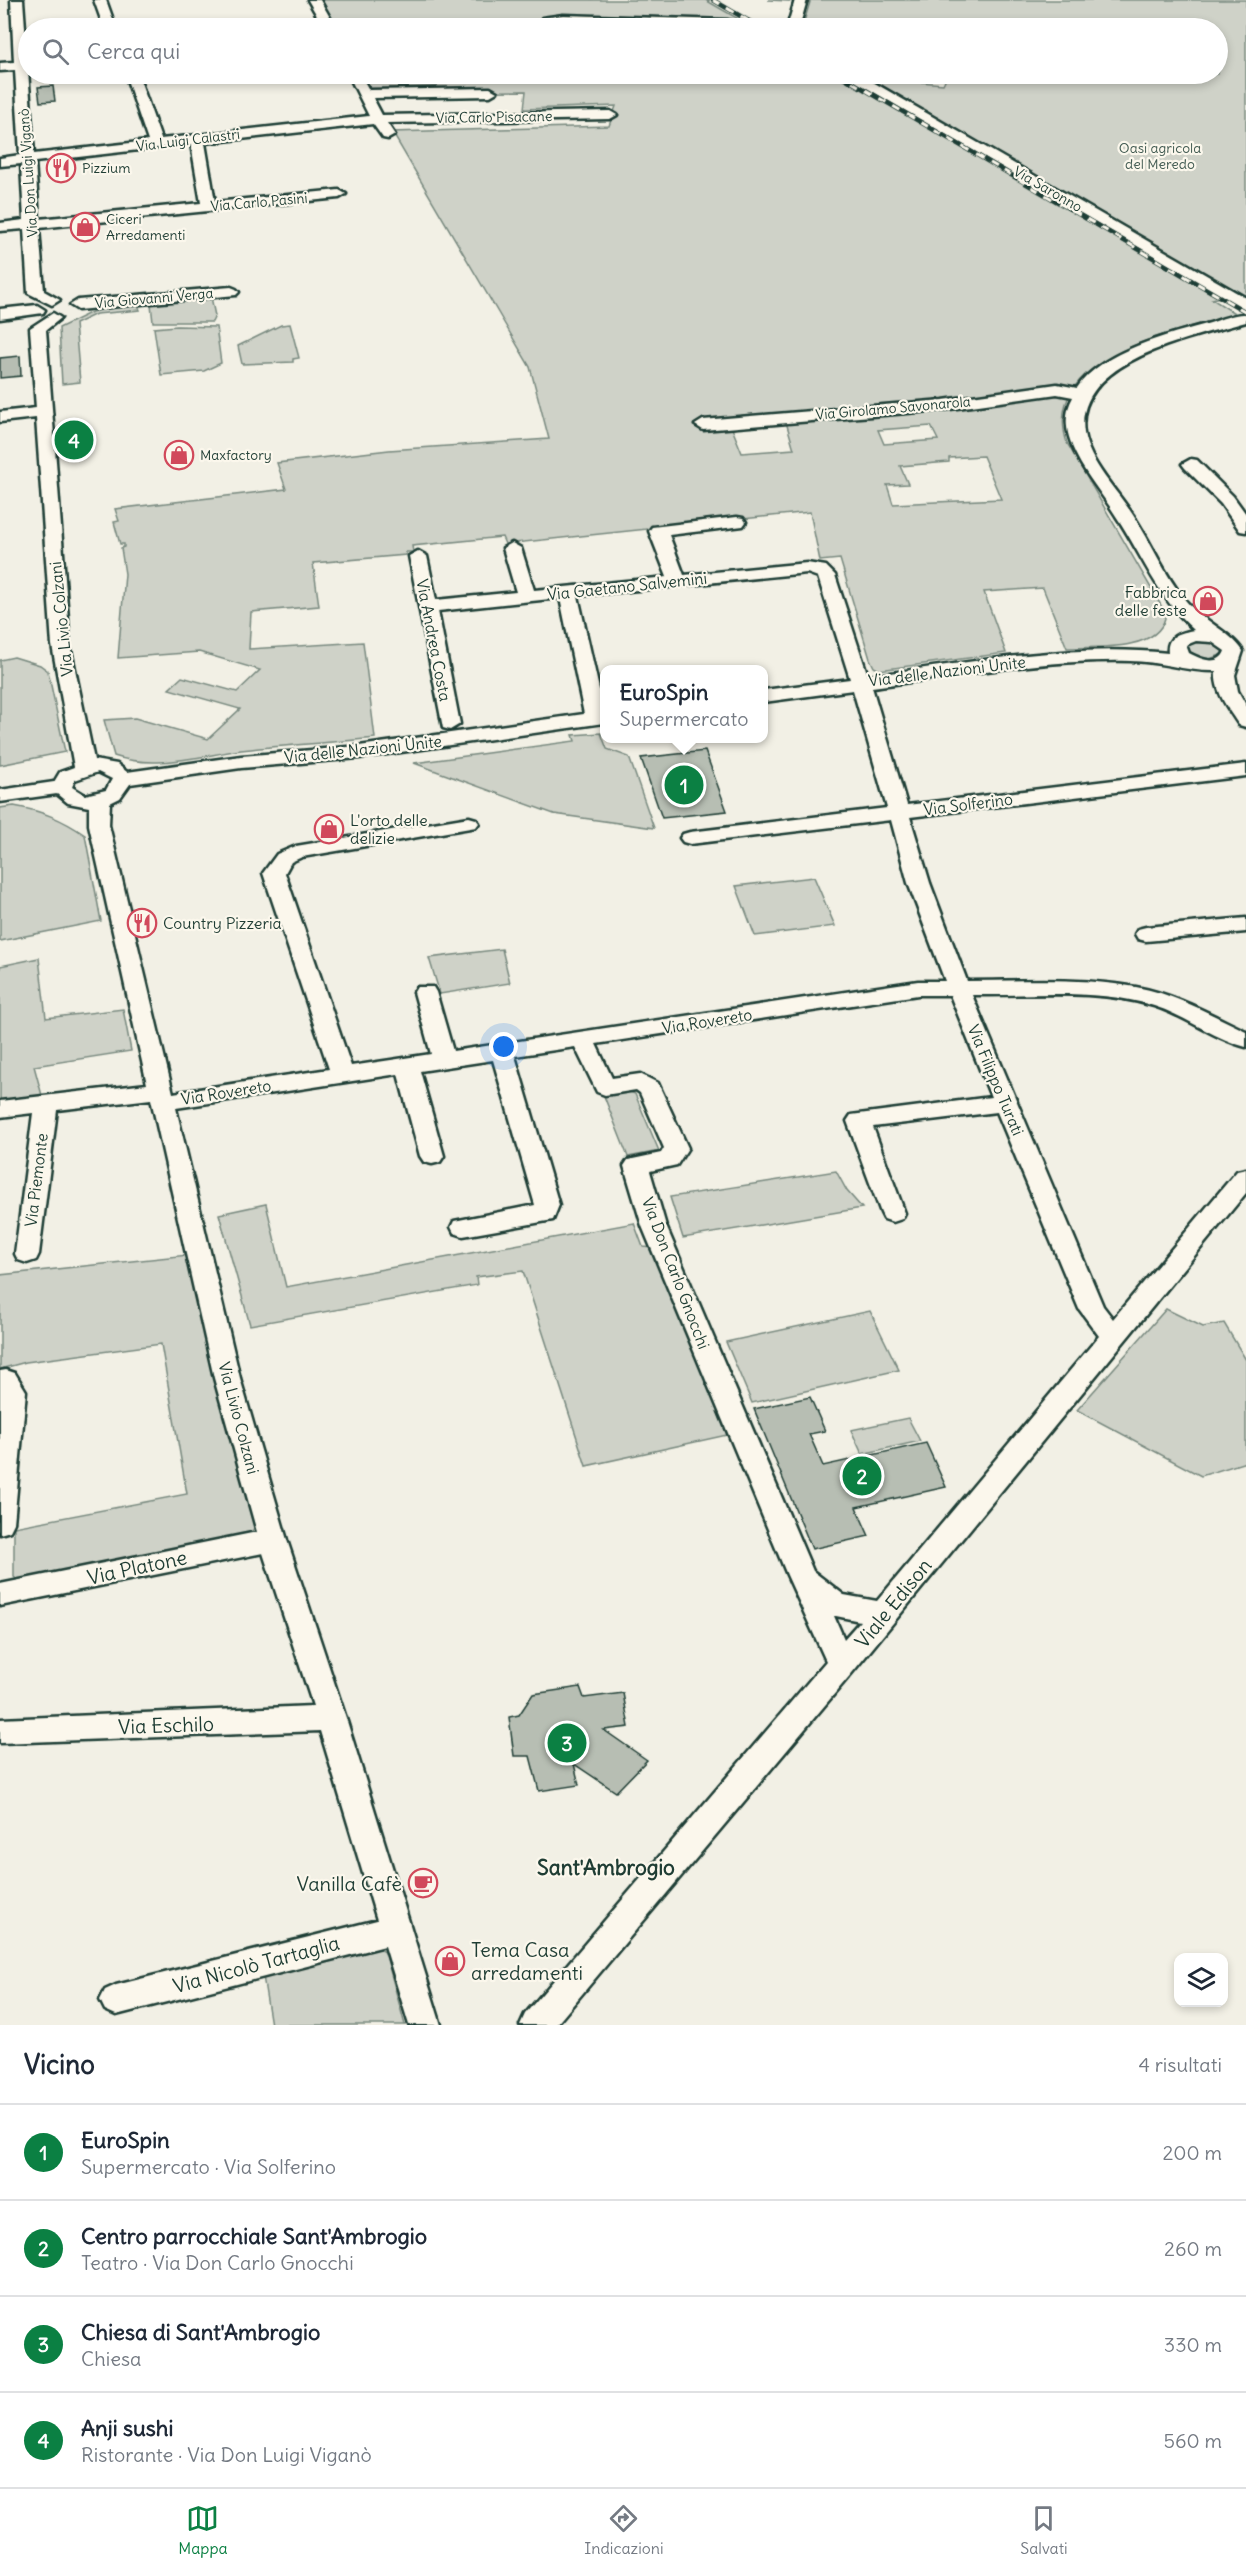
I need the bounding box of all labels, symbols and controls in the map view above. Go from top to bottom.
search box [18,18,1228,84]
icon: search [39,35,72,68]
text: Cerca qui [87,37,180,65]
street label: Via Carlo Pisacane [435,107,553,127]
street label: Via Don Luigi Viganò [15,108,41,238]
street label: Via Luigi Calastri [135,125,241,155]
park label: Oasi agricola del Meredo [1119,139,1201,173]
restaurant icon: Pizzium [45,152,77,184]
place label: Pizzium [82,159,131,177]
street label: Via Saronno [1010,162,1086,216]
street label: Via Carlo Pasini [210,189,308,215]
place label: Ciceri Arredamenti [106,210,185,244]
shop icon: Ciceri Arredamenti [69,211,101,243]
street label: Via Giovanni Verga [94,284,214,312]
street label: Via Girolamo Savonarola [815,392,971,424]
pin: 4 [54,418,94,462]
shop icon: Maxfactory [163,439,195,471]
place label: Maxfactory [200,446,272,464]
street label: Via Livio Colzani [45,561,77,677]
street label: Via Gaetano Salvemini [546,568,708,604]
street label: Via Andrea Costa [412,577,456,703]
place label: Fabbrica delle feste [1115,582,1187,620]
shop icon: Fabbrica delle feste [1192,585,1224,617]
street label: Via delle Nazioni Unite [867,651,1027,691]
popup [600,665,768,743]
text: EuroSpin [620,678,708,706]
text: Supermercato [620,706,748,731]
street label: Via delle Nazioni Unite [283,731,443,767]
pin: 1 [664,762,704,808]
street label: Via Solferino [922,789,1014,819]
place label: L'orto delle delizie [350,810,428,848]
shop icon: L'orto delle delizie [313,813,345,845]
restaurant icon: Country Pizzeria [126,907,158,939]
place label: Country Pizzeria [163,913,282,933]
street label: Via Rovereto [660,1004,754,1038]
street label: Via Filippo Turati [964,1022,1028,1138]
your location [489,1032,518,1061]
street label: Via Rovereto [179,1075,273,1109]
street label: Via Piemonte [20,1132,52,1228]
street label: Via Don Carlo Gnocchi [638,1194,714,1352]
street label: Via Livio Colzani [214,1360,264,1476]
pin: 2 [842,1454,882,1498]
street label: Via Platone [85,1544,189,1590]
street label: Viale Edison [849,1553,937,1653]
street label: Via Eschilo [118,1711,214,1739]
pin: 3 [548,1720,586,1766]
district label: Sant'Ambrogio [537,1854,675,1881]
cafe icon: Vanilla Cafè [407,1867,439,1899]
place label: Vanilla Cafè [296,1871,402,1896]
street label: Via Nicolò Tartaglia [170,1930,342,1998]
place label: Tema Casa arredamenti [471,1937,583,1985]
shop icon: Tema Casa arredamenti [434,1945,466,1977]
map controls [1174,1953,1228,2007]
button: layers [1174,1953,1228,2007]
text: Vicino [24,2048,95,2081]
text: 4 risultati [1138,2052,1222,2077]
text: EuroSpin [81,2126,170,2154]
text: 1 [40,2140,47,2165]
text: 200 m [1162,2140,1222,2165]
text: Supermercato · Via Solferino [81,2154,336,2179]
text: Centro parrocchiale Sant'Ambrogio [81,2222,427,2250]
text: 2 [38,2236,49,2261]
text: 260 m [1164,2236,1222,2261]
text: Teatro · Via Don Carlo Gnocchi [81,2250,354,2275]
text: Chiesa di Sant'Ambrogio [81,2318,320,2346]
text: 3 [38,2332,49,2357]
text: 330 m [1164,2332,1222,2357]
text: Chiesa [81,2346,141,2371]
text: Anji sushi [81,2414,173,2442]
text: 4 [38,2428,49,2453]
text: 560 m [1164,2428,1222,2453]
text: Ristorante · Via Don Luigi Viganò [81,2442,372,2467]
tab: Mappa [178,2502,228,2558]
tab: Indicazioni [584,2502,664,2558]
tab: Salvati [1020,2502,1068,2558]

